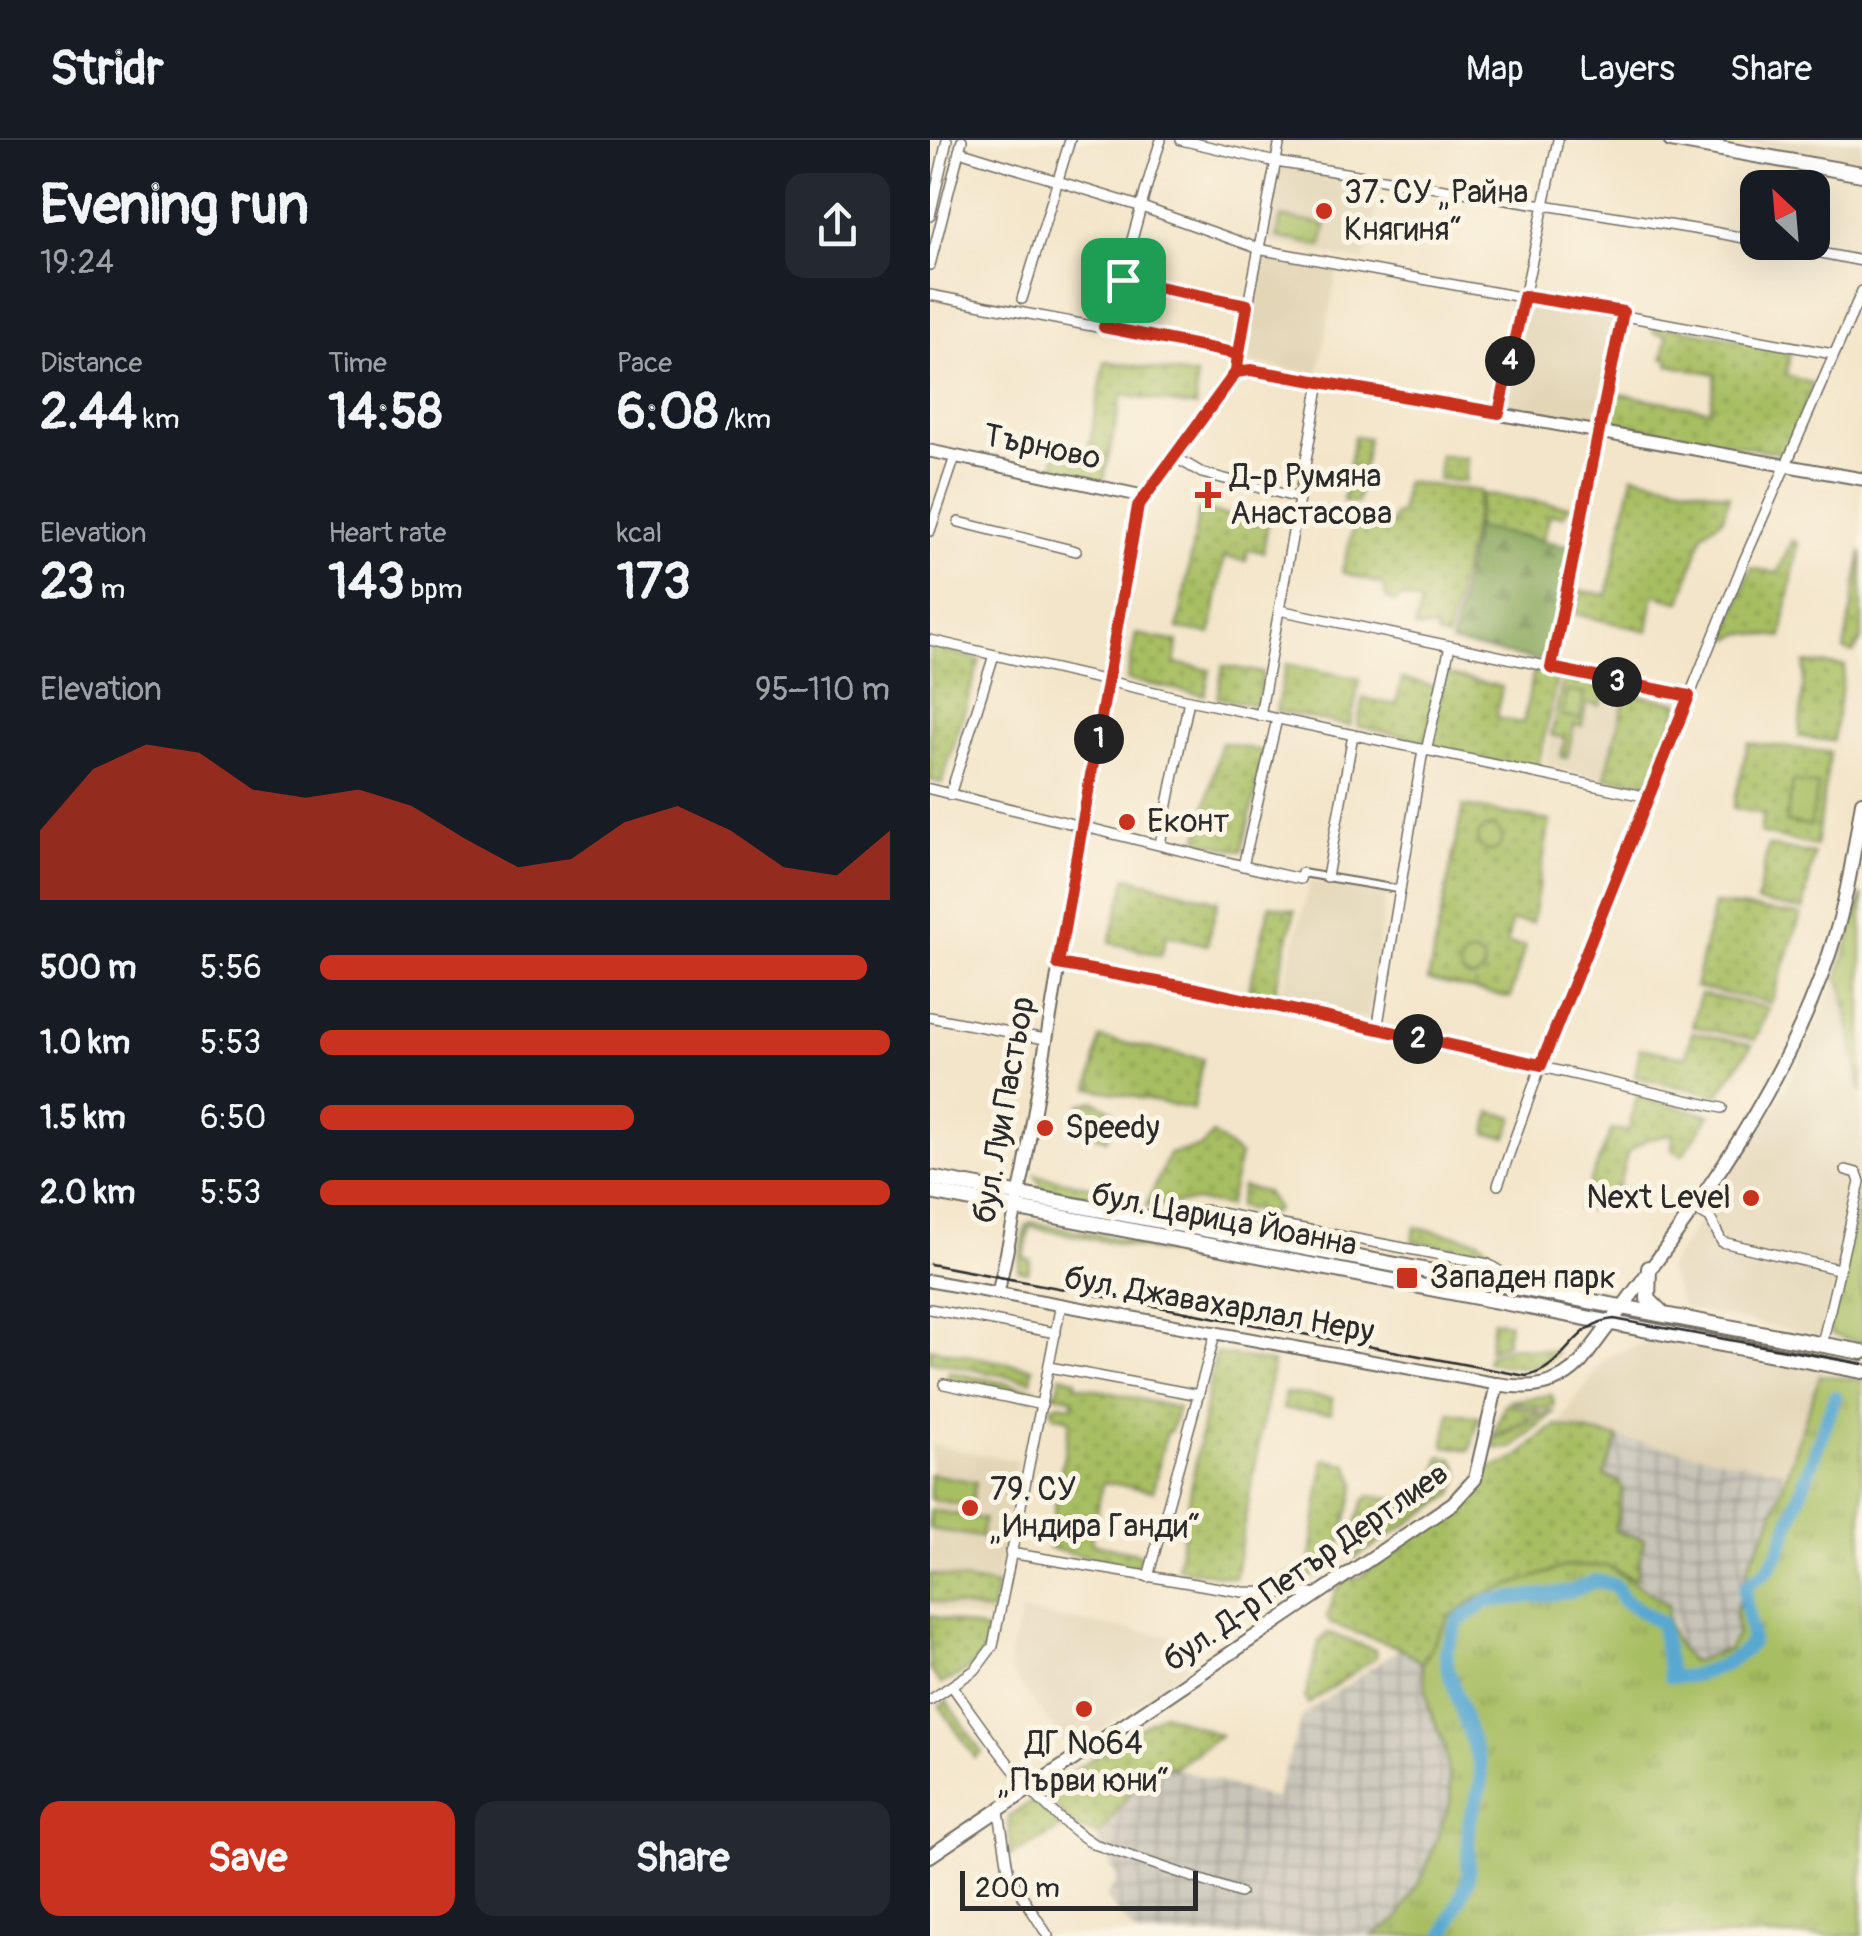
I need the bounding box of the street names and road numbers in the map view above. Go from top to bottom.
street label: Търново [980,415,1104,479]
street label: бул. Луи Пастьор [964,993,1044,1227]
street label: бул. Царица Йоанна [1088,1175,1360,1265]
street label: бул. Джавахарлал Неру [1061,1258,1378,1352]
street label: бул. Д-р Петър Дертлиев [1156,1453,1456,1681]

